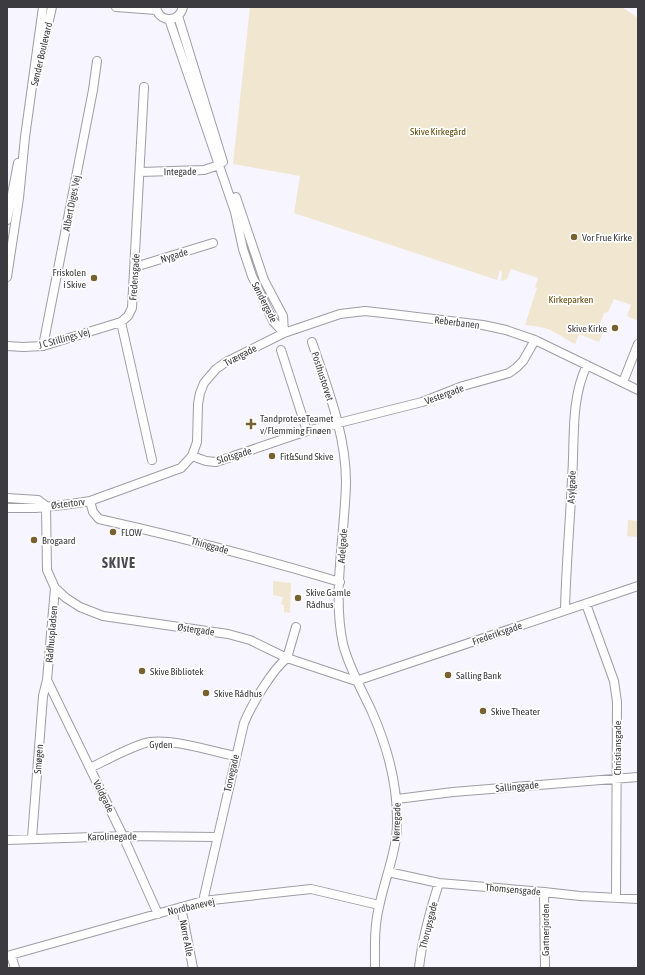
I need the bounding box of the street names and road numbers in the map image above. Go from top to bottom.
street label: Sønder Boulevard [29,21,54,87]
street label: Integade [164,166,197,177]
street label: Albert Diges Vej [61,174,82,232]
street label: Nygade [159,246,190,265]
street label: Fredensgade [127,253,142,301]
street label: Søndergade [250,280,280,325]
street label: Reberbanen [434,314,480,331]
street label: J C Stillings Vej [37,326,91,351]
street label: Tværgade [222,342,259,369]
street label: Posthustorvet [309,350,336,402]
street label: Vestergade [423,382,466,407]
street label: Slotsgade [215,445,253,466]
street label: Asylgade [565,470,578,504]
street label: Østertorv [50,496,86,511]
street label: Adelgade [336,528,349,564]
street label: Thinggade [190,535,230,556]
street label: Rådhuspladsen [44,605,59,663]
street label: Frederiksgade [471,620,524,647]
street label: Østergade [177,621,216,638]
street label: Christiansgade [612,720,623,775]
street label: Gyden [149,739,173,750]
street label: Smøgen [32,744,45,774]
street label: Torvegade [222,753,241,793]
street label: Voldgade [91,778,116,815]
street label: Sallinggade [495,779,540,794]
street label: Nørregade [390,802,403,842]
street label: Karolinegade [87,831,137,842]
street label: Thomsensgade [485,882,541,897]
street label: Nordbanevej [167,896,216,917]
street label: Thorupsgade [417,900,440,950]
street label: Gartnerjorden [540,904,551,956]
street label: Nørre Alle [178,919,196,958]

